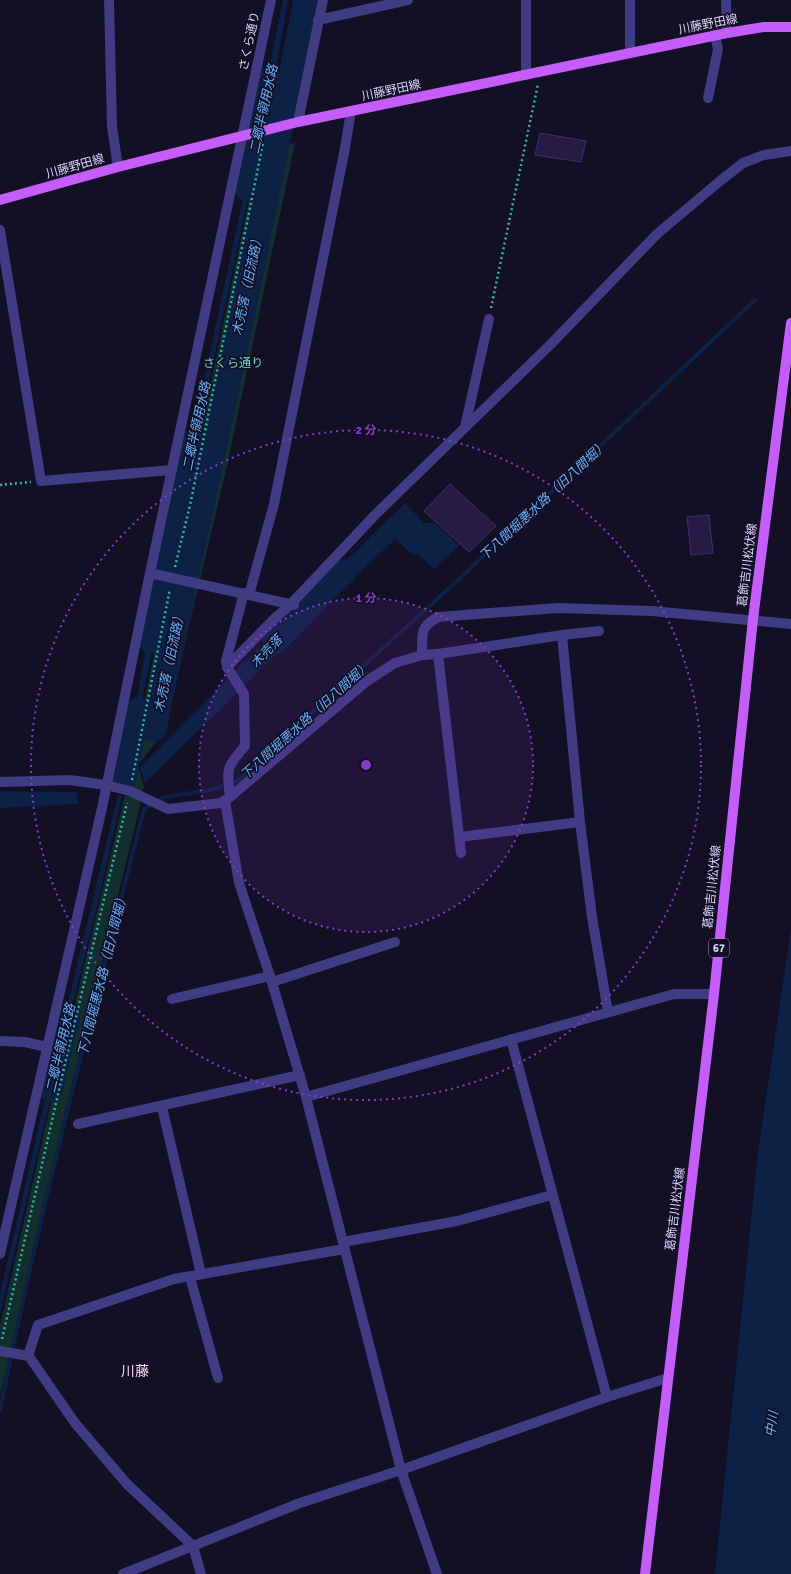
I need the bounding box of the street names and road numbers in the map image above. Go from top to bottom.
street label: さくら通り [236,10,263,72]
street label: 川藤野田線 [677,11,739,38]
street label: 川藤野田線 [360,77,422,104]
street label: 川藤野田線 [44,151,106,182]
street label: 葛飾吉川松伏線 [735,522,760,608]
street label: 葛飾吉川松伏線 [701,844,724,930]
road number: 67 [709,939,729,957]
street label: 葛飾吉川松伏線 [663,1166,688,1252]

